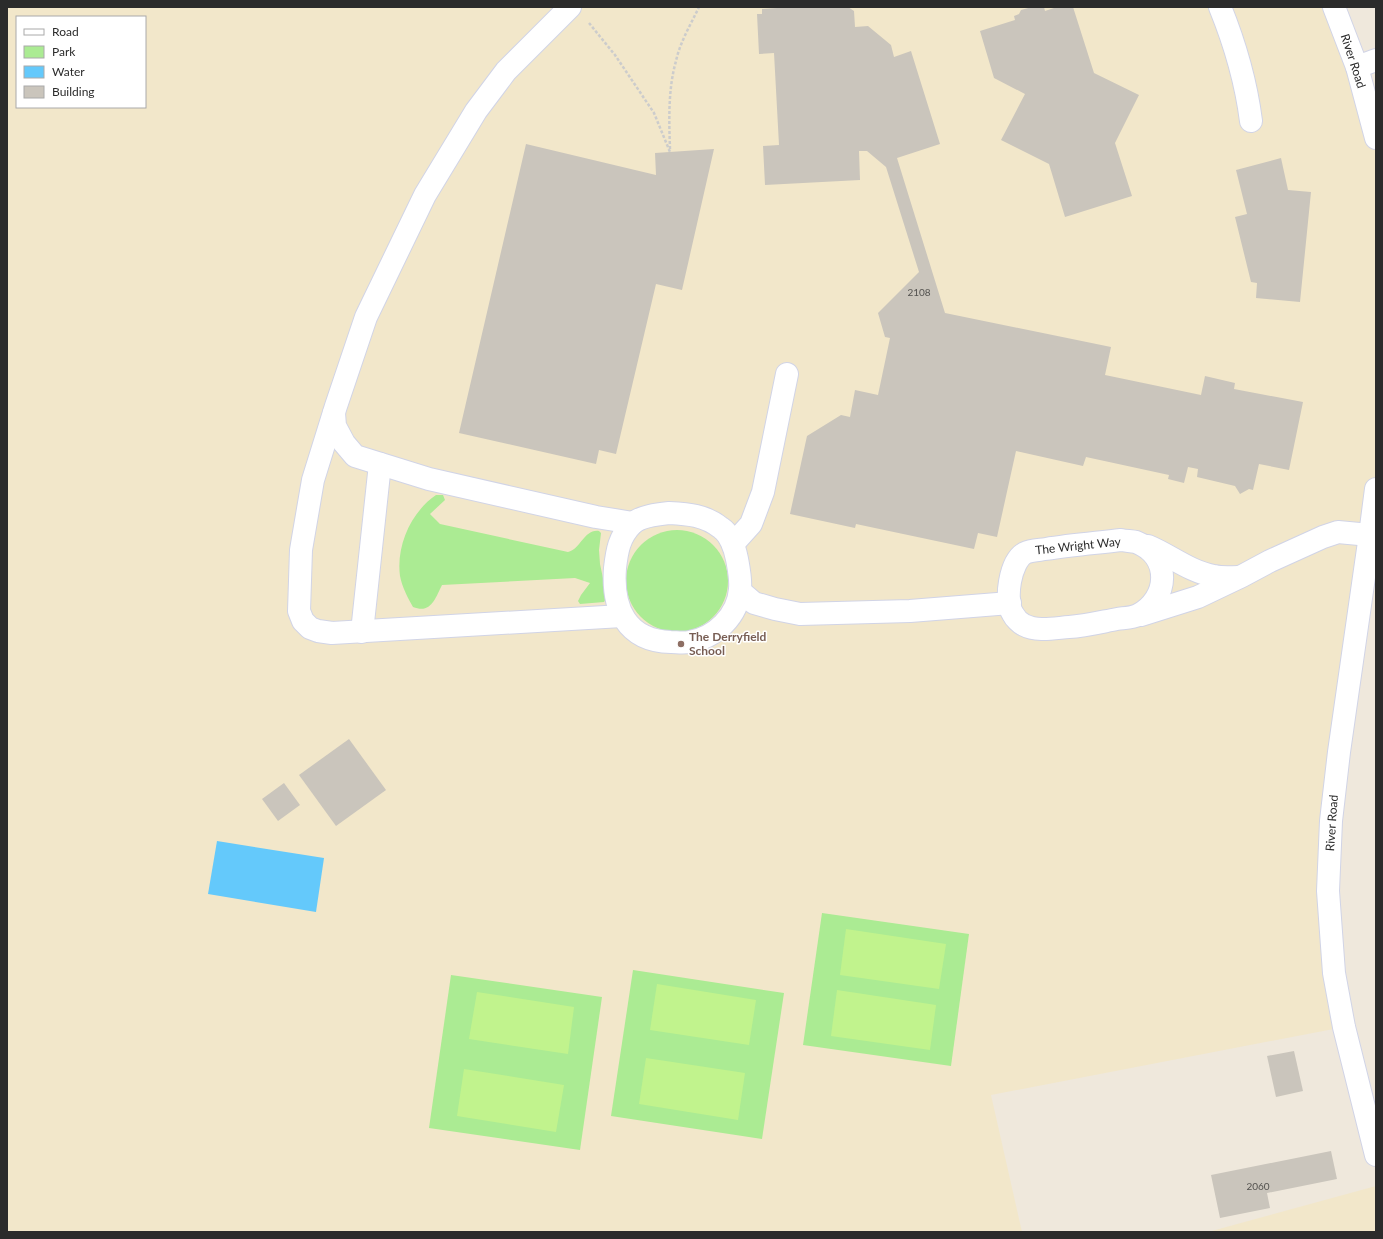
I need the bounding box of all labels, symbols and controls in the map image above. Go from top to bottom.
legend [16,16,146,108]
text: Road [52,24,79,39]
street label: River Road [1338,32,1369,90]
text: Park [52,44,76,59]
text: Water [52,64,85,79]
text: Building [52,84,95,99]
house number: 2108 [907,286,931,298]
street label: The Wright Way [1034,533,1122,557]
place label: The Derryfield School [689,629,767,658]
marker: The Derryfield School [676,639,686,649]
street label: River Road [1322,794,1341,852]
house number: 2060 [1246,1180,1270,1192]

